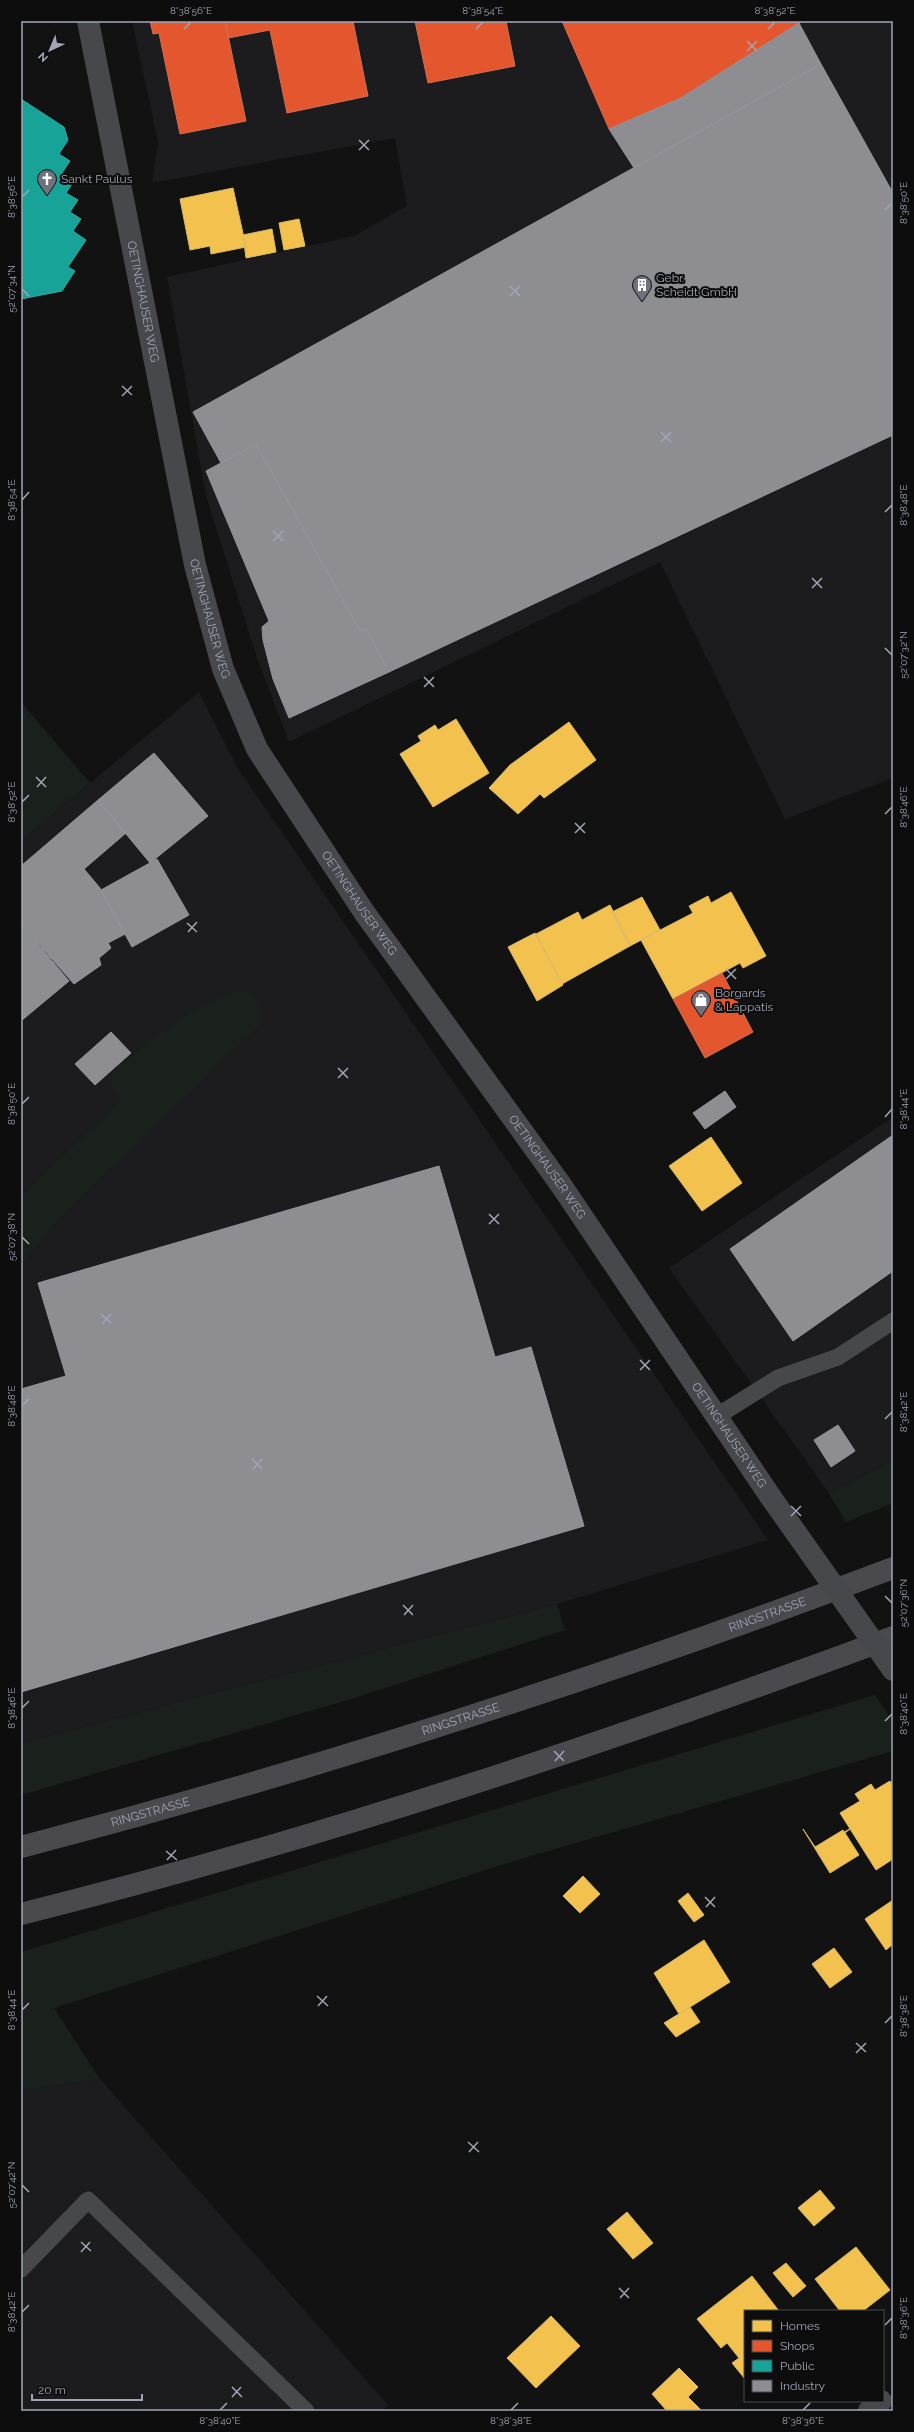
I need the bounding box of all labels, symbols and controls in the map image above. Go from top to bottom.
text: 8°38'56"E [170,5,212,16]
text: 8°38'54"E [462,5,504,16]
text: 8°38'52"E [754,5,796,16]
north arrow [30,30,70,70]
text: N [36,49,51,64]
church icon: Sankt Paulus [36,168,58,196]
place label: Sankt Paulus [61,172,133,186]
text: 8°38'56"E [6,176,17,218]
text: 8°38'50"E [898,182,909,224]
street label: OETINGHAUSER WEG [124,240,162,364]
text: 52°07'34"N [6,265,17,313]
place label: Gebr. Scheidt GmbH [656,271,737,299]
building icon: Gebr. Scheidt GmbH [631,274,653,302]
text: 8°38'54"E [6,479,17,521]
text: 8°38'48"E [898,484,909,526]
street label: OETINGHAUSER WEG [187,558,233,681]
text: 52°07'32"N [898,631,909,679]
text: 8°38'52"E [6,781,17,823]
text: 8°38'46"E [898,786,909,828]
street label: OETINGHAUSER WEG [319,848,400,958]
place label: Borgards & Lappatis [715,986,774,1014]
shop icon: Borgards & Lappatis [690,989,712,1017]
text: 8°38'50"E [6,1083,17,1125]
text: 8°38'44"E [898,1089,909,1129]
street label: OETINGHAUSER WEG [506,1112,589,1221]
text: 52°07'38"N [6,1213,17,1261]
street label: OETINGHAUSER WEG [689,1380,769,1490]
text: 8°38'48"E [6,1385,17,1427]
text: 8°38'42"E [898,1392,909,1432]
text: 52°07'36"N [898,1579,909,1627]
street label: RINGSTRASSE [727,1594,808,1635]
text: 8°38'46"E [6,1687,17,1729]
text: 8°38'40"E [898,1693,909,1735]
street label: RINGSTRASSE [420,1700,501,1738]
street label: RINGSTRASSE [109,1794,191,1830]
text: 8°38'44"E [6,1990,17,2030]
text: 8°38'38"E [898,1995,909,2037]
text: 52°07'42"N [6,2162,17,2208]
text: 8°38'42"E [6,2292,17,2332]
text: 8°38'36"E [898,2297,909,2339]
legend [744,2310,884,2402]
text: Homes [780,2319,820,2333]
text: Shops [780,2339,815,2353]
text: Public [780,2359,815,2373]
scale bar [32,2376,142,2402]
text: Industry [780,2379,826,2393]
text: 20 m [38,2383,66,2397]
text: 8°38'40"E [199,2415,241,2426]
text: 8°38'38"E [490,2415,532,2426]
text: 8°38'36"E [782,2415,824,2426]

